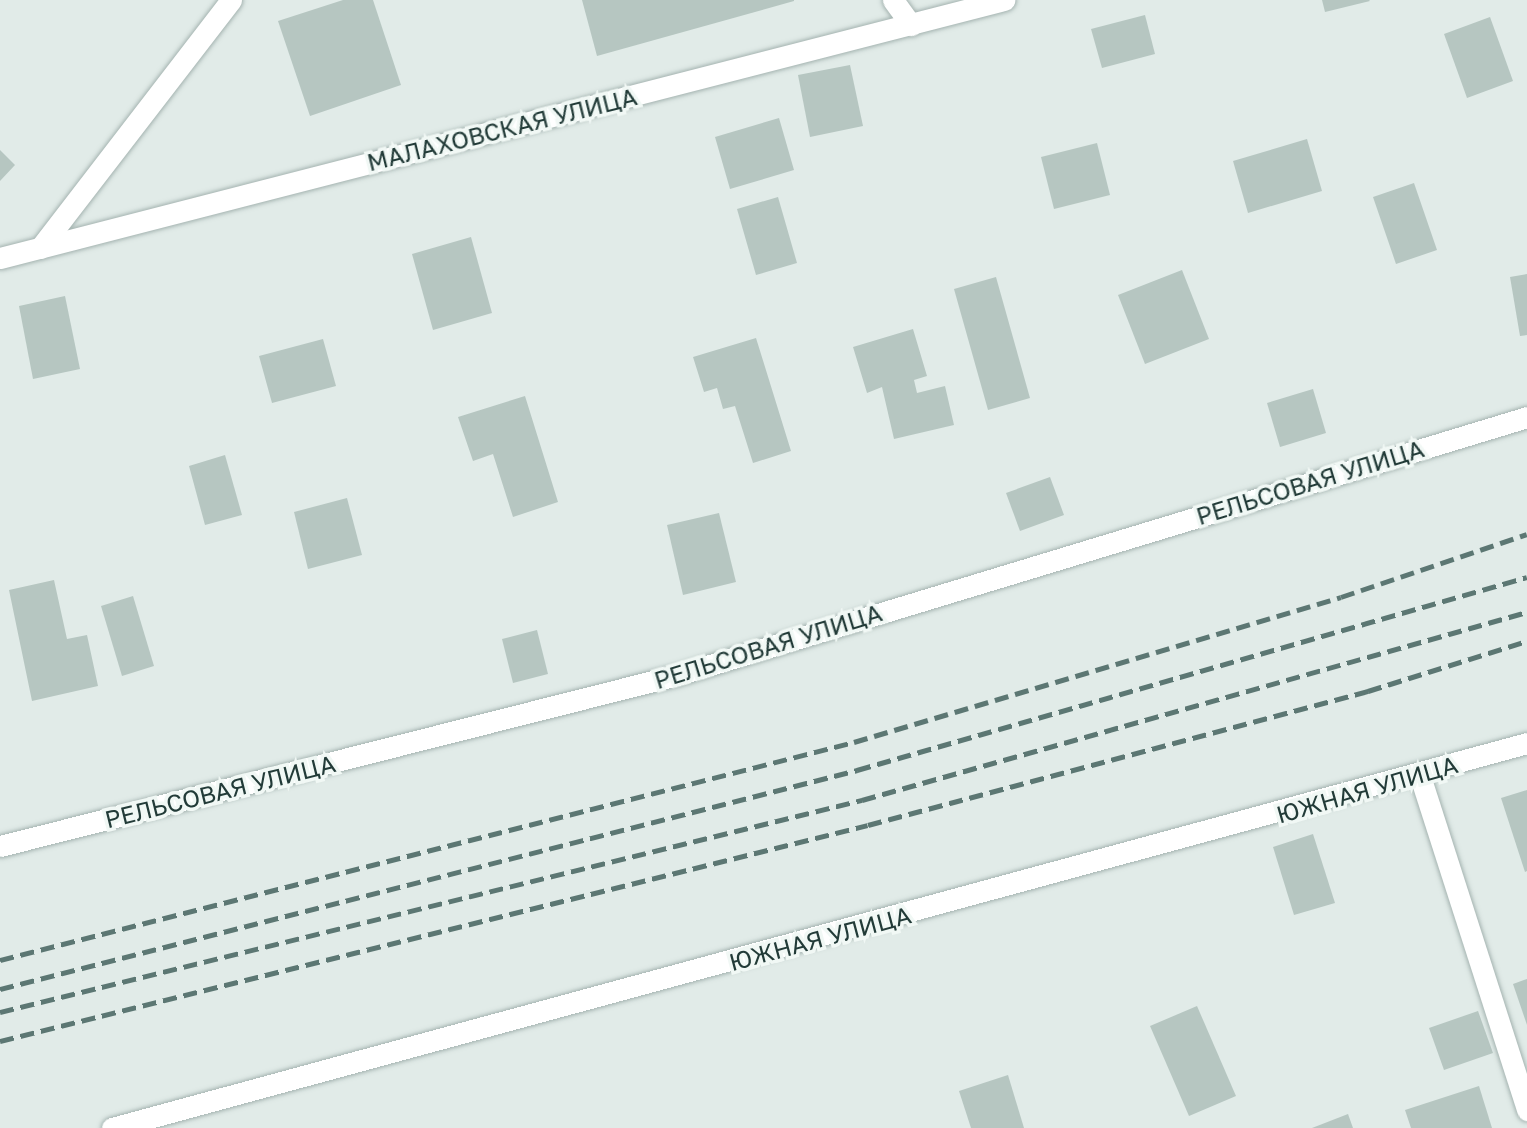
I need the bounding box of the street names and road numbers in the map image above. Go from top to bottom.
street label: МАЛАХОВСКАЯ УЛИЦА [364,81,640,177]
street label: РЕЛЬСОВАЯ УЛИЦА [1193,434,1427,530]
street label: РЕЛЬСОВАЯ УЛИЦА [651,598,885,694]
street label: РЕЛЬСОВАЯ УЛИЦА [102,748,338,834]
street label: ЮЖНАЯ УЛИЦА [1273,749,1461,829]
street label: ЮЖНАЯ УЛИЦА [726,900,914,976]

